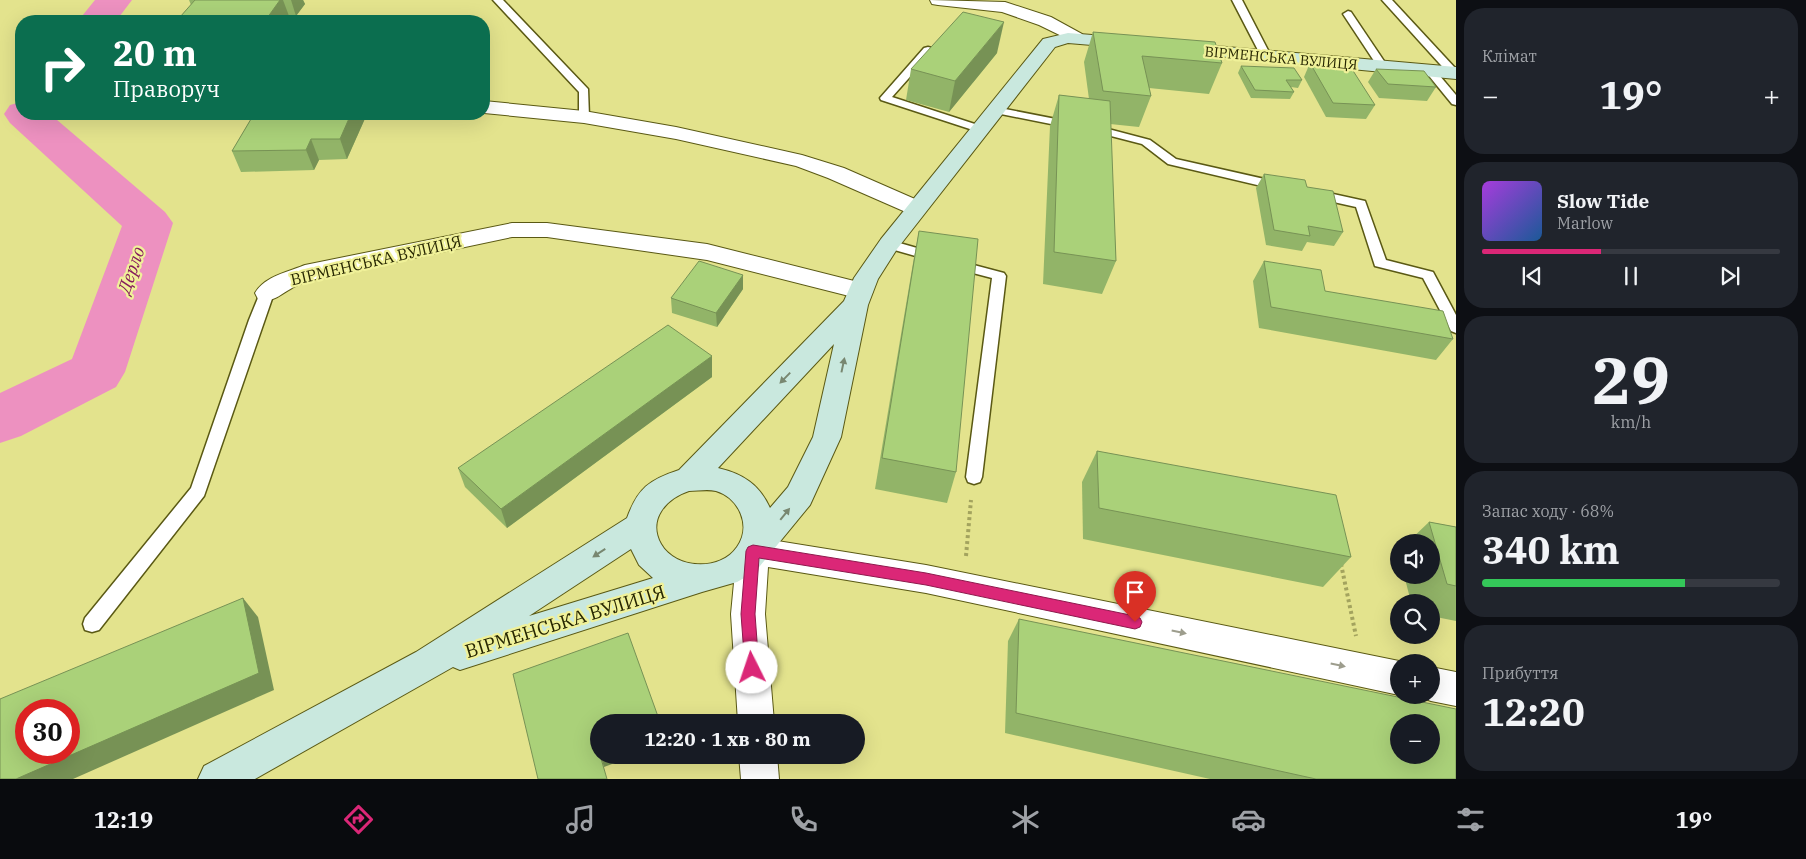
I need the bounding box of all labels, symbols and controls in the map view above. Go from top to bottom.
text: 20 m [113,30,197,76]
icon: right [30,35,95,100]
street label: ВІРМЕНСЬКА ВУЛИЦЯ [1204,42,1358,74]
text: Клімат [1482,46,1537,66]
text: 19° [1599,70,1663,119]
text: Праворуч [113,74,220,103]
text: − [1482,77,1499,114]
text: + [1763,77,1780,114]
text: Slow Tide [1557,189,1649,213]
text: Marlow [1557,213,1613,233]
street label: ВІРМЕНСЬКА ВУЛИЦЯ [288,231,464,289]
water label: Дерло [112,243,150,298]
icon: previous [1518,262,1546,290]
icon: pause [1617,262,1645,290]
icon: next [1716,262,1744,290]
text: 29 [1592,337,1670,422]
one-way arrow [839,357,847,372]
one-way arrow [779,372,791,384]
text: km/h [1611,412,1651,432]
text: Запас ходу · 68% [1482,501,1614,521]
one-way arrow [779,508,790,521]
text: 340 km [1482,525,1620,574]
map controls [1390,534,1440,764]
button: sound [1390,534,1440,584]
one-way arrow [593,548,606,558]
pin [1114,571,1156,622]
icon: arrive [1121,578,1149,606]
street label: ВІРМЕНСЬКА ВУЛИЦЯ [462,579,668,663]
button: search [1390,594,1440,644]
one-way arrow [1172,628,1187,636]
position arrow [725,641,777,693]
button: + [1390,654,1440,704]
one-way arrow [1331,661,1346,669]
text: Прибуття [1482,663,1558,683]
text: 12:20 [1482,687,1585,736]
speed limit sign: 30 [15,699,80,764]
button: − [1390,714,1440,764]
text: 12:20 · 1 хв · 80 m [644,727,811,751]
icon: directions [341,802,376,837]
icon: music [563,802,598,837]
icon: phone [786,802,821,837]
icon: climate [1008,802,1043,837]
icon: car [1231,802,1266,837]
icon: filters [1453,802,1488,837]
text: 12:19 [94,805,153,834]
text: 19° [1675,805,1712,834]

